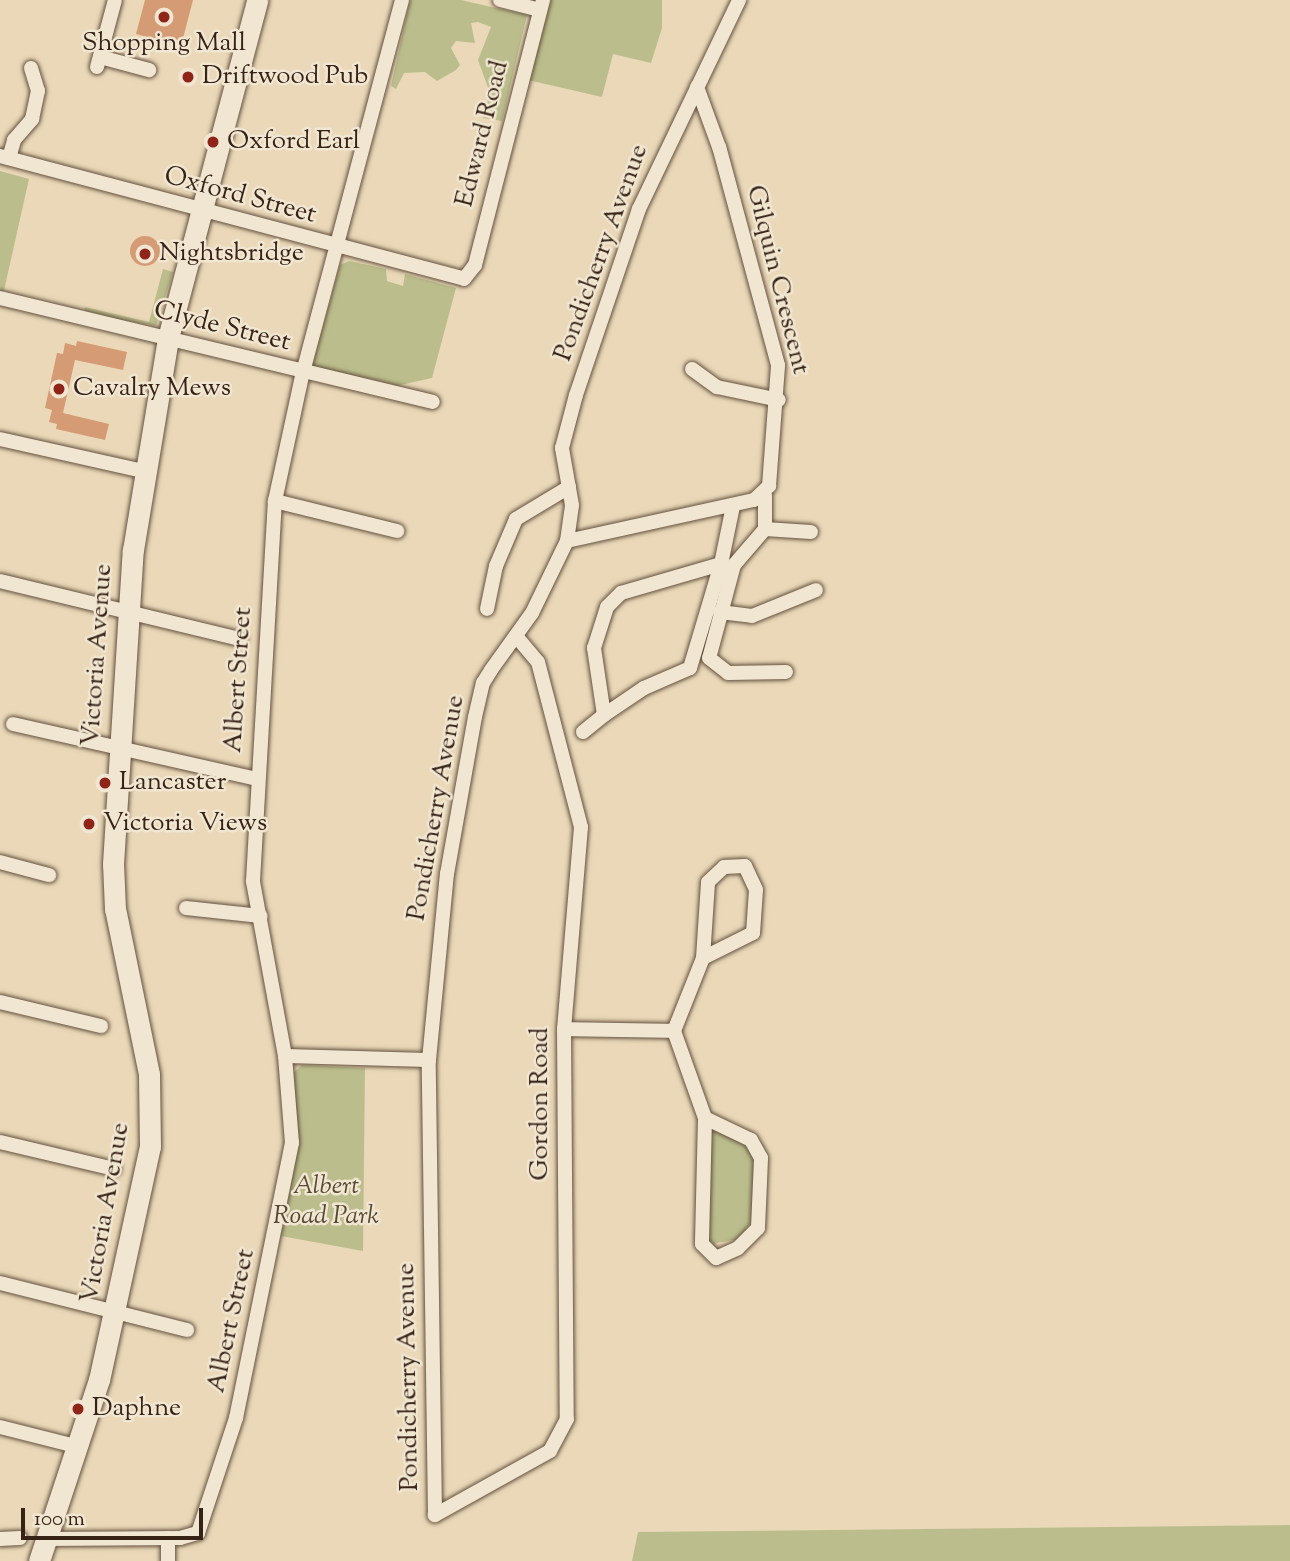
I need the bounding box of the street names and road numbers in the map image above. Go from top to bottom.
street label: Edward Road [450,58,516,210]
street label: Pondicherry Avenue [548,140,656,366]
street label: Oxford Street [161,161,319,231]
street label: Gilquin Crescent [738,182,816,378]
street label: Clyde Street [150,295,294,359]
street label: Victoria Avenue [76,563,120,747]
street label: Albert Street [218,606,260,754]
street label: Pondicherry Avenue [402,693,472,923]
street label: Gordon Road [525,1027,557,1181]
street label: Victoria Avenue [75,1120,137,1306]
street label: Albert Street [202,1246,262,1396]
street label: Pondicherry Avenue [391,1263,427,1491]

